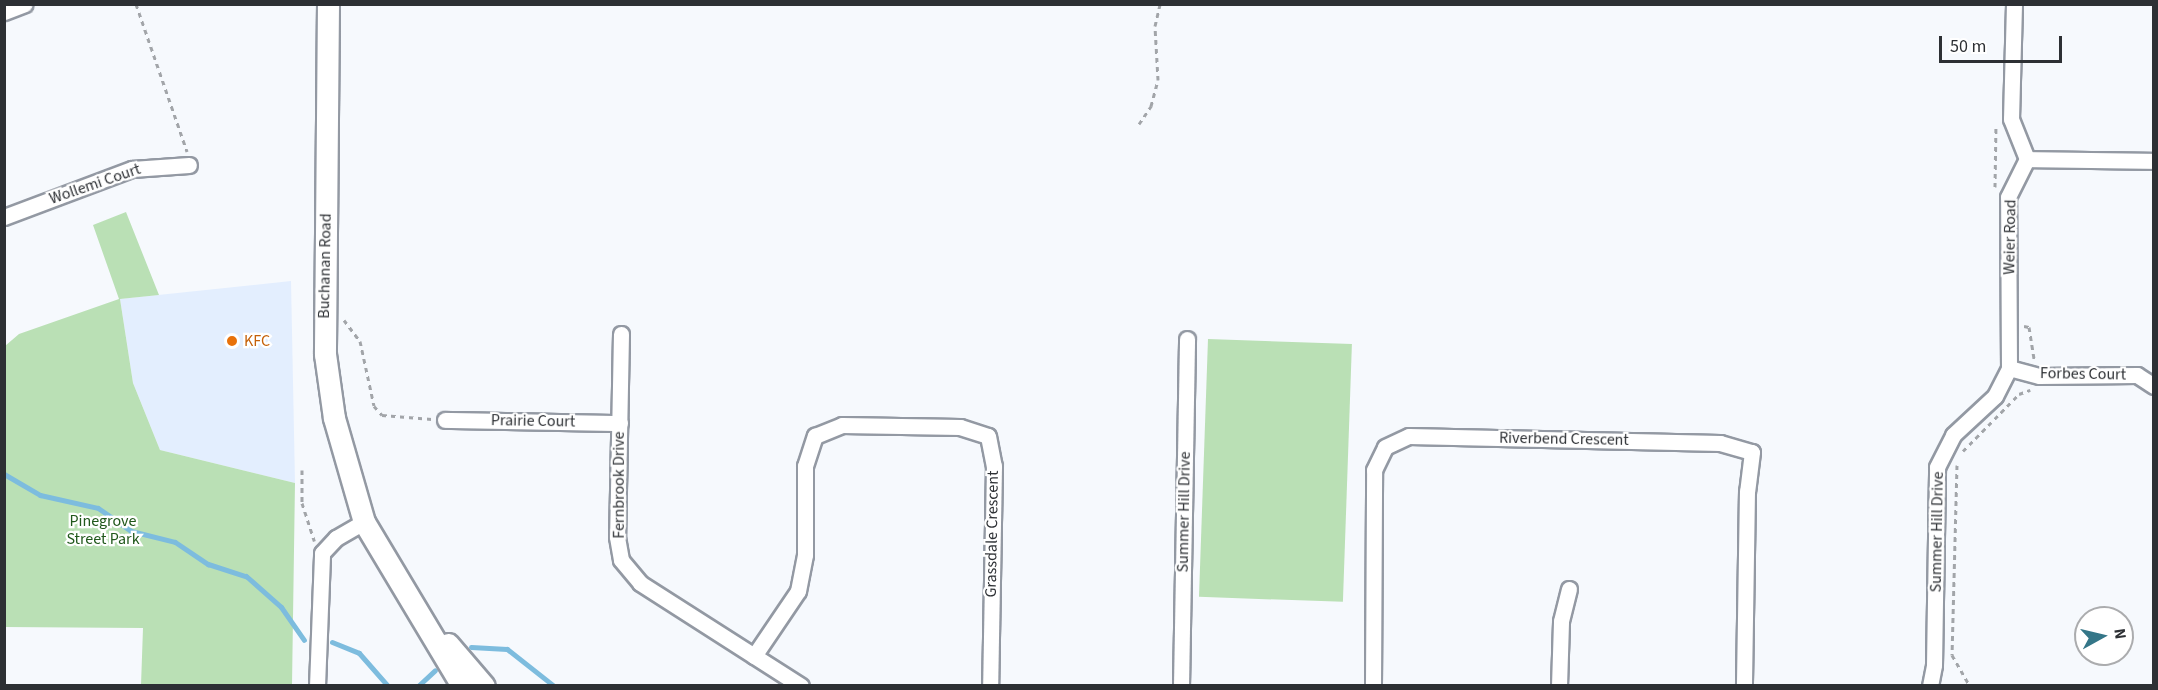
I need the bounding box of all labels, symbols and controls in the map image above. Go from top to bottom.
scale bar [1942,24,2065,62]
text: 50 m [1950,34,1986,59]
street label: Wollemi Court [47,159,143,209]
street label: Weier Road [2000,199,2020,275]
street label: Buchanan Road [314,213,336,319]
place label: KFC [244,331,270,351]
marker: KFC [225,334,239,348]
street label: Forbes Court [2040,364,2126,384]
street label: Prairie Court [491,411,575,431]
street label: Riverbend Crescent [1499,428,1629,450]
street label: Fernbrook Drive [609,431,629,539]
street label: Summer Hill Drive [1173,451,1195,573]
street label: Grassdale Crescent [981,470,1003,598]
street label: Summer Hill Drive [1926,471,1948,593]
park label: Pinegrove Street Park [66,511,140,549]
north arrow [2074,606,2134,666]
text: N [2108,627,2131,641]

